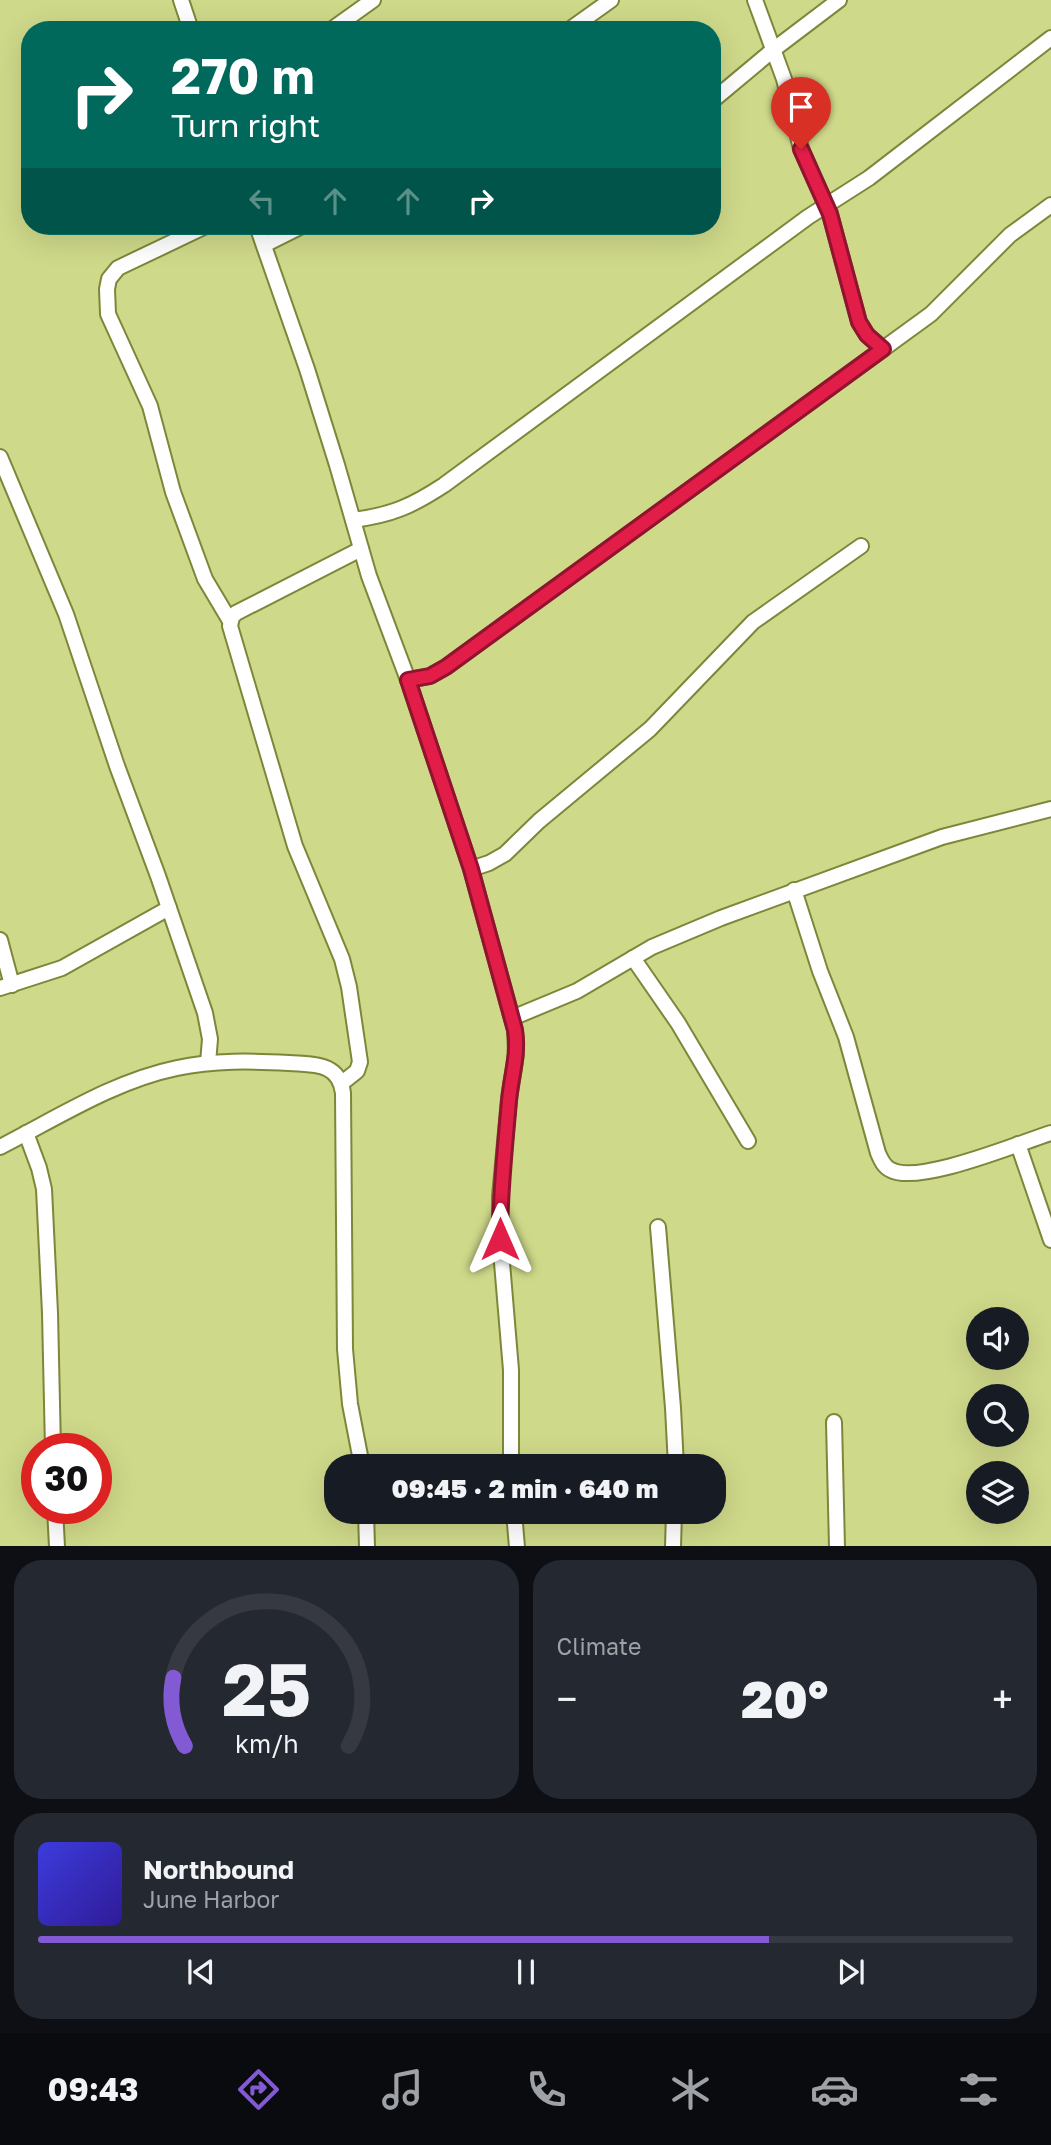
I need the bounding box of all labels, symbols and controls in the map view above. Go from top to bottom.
text: 270 m [171,46,315,105]
icon: right [56,49,147,140]
pin [771,77,831,149]
icon: arrive [782,88,820,126]
text: Turn right [171,106,320,144]
icon: left [243,182,281,220]
icon: ahead [316,182,354,220]
icon: ahead [389,182,427,220]
icon: right [462,182,500,220]
position arrow [463,1202,537,1276]
map controls [966,1307,1029,1524]
button: sound [966,1307,1029,1370]
button: search [966,1384,1029,1447]
speed limit sign: 30 [21,1433,112,1524]
button: layers [966,1461,1029,1524]
text: 09:45 · 2 min · 640 m [392,1473,658,1504]
text: Climate [557,1632,641,1660]
text: 25 [222,1645,311,1732]
text: 20° [741,1667,828,1729]
text: − [557,1676,577,1721]
text: + [992,1676,1013,1721]
text: km/h [234,1727,298,1758]
text: Northbound [143,1854,294,1885]
text: June Harbor [143,1885,279,1913]
icon: previous [182,1953,220,1991]
icon: pause [507,1953,545,1991]
icon: next [832,1953,870,1991]
icon: directions [234,2065,283,2114]
icon: music [378,2065,427,2114]
icon: phone [522,2065,571,2114]
icon: climate [666,2065,715,2114]
icon: car [810,2065,859,2114]
icon: filters [954,2065,1003,2114]
text: 09:43 [48,2070,138,2108]

